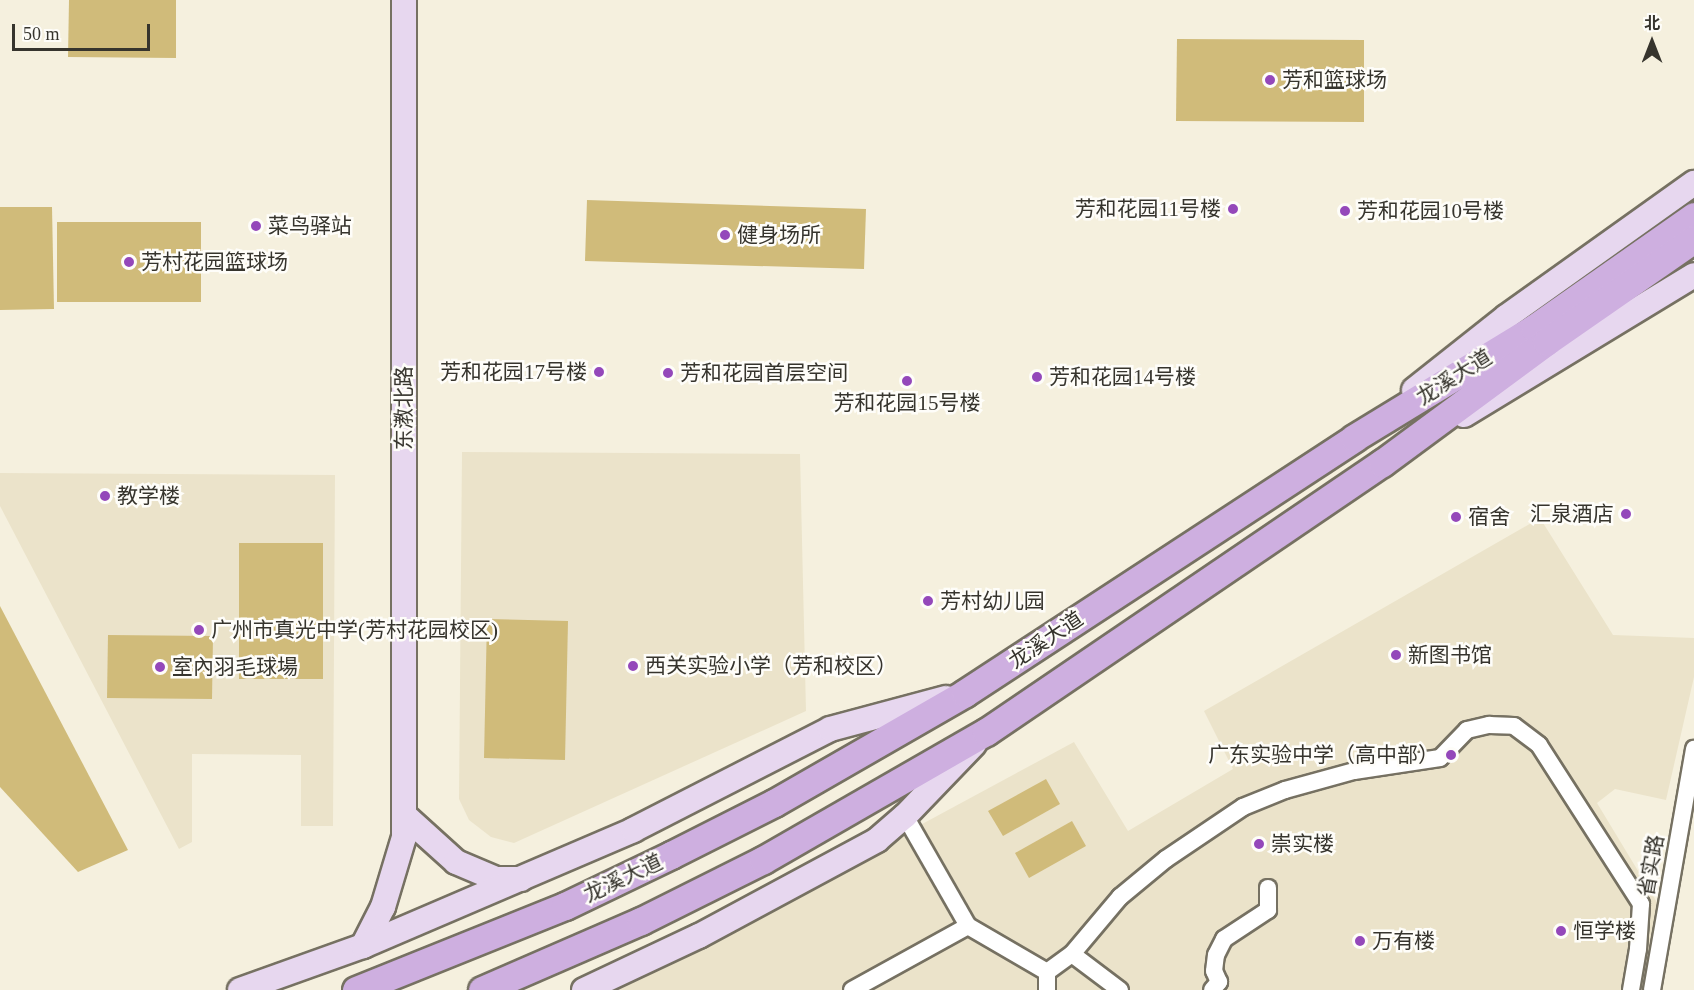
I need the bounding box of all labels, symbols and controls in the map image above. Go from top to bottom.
scale bar [15,12,153,50]
north arrow [1622,12,1682,72]
text: 北 [1644,15,1660,32]
text: 50 m [23,24,60,44]
place label: 芳和篮球场 [1282,67,1387,93]
marker: 芳和篮球场 [1263,73,1277,87]
place label: 芳和花园11号楼 [1075,196,1221,222]
place label: 芳和花园10号楼 [1357,198,1504,224]
marker: 芳和花园11号楼 [1226,202,1240,216]
marker: 芳和花园10号楼 [1338,204,1352,218]
place label: 菜鸟驿站 [268,213,352,239]
marker: 菜鸟驿站 [249,219,263,233]
place label: 健身场所 [737,222,821,248]
marker: 健身场所 [718,228,732,242]
place label: 芳村花园篮球场 [141,249,288,275]
marker: 芳村花园篮球场 [122,255,136,269]
street label: 龙溪大道 [1412,344,1496,410]
place label: 芳和花园17号楼 [440,359,587,385]
place label: 芳和花园首层空间 [680,360,848,386]
place label: 芳和花园14号楼 [1049,364,1196,390]
marker: 芳和花园17号楼 [592,365,606,379]
street label: 东漖北路 [391,366,417,450]
marker: 芳和花园首层空间 [661,366,675,380]
marker: 芳和花园14号楼 [1030,370,1044,384]
marker: 芳和花园15号楼 [900,374,914,388]
place label: 芳和花园15号楼 [834,390,980,416]
place label: 教学楼 [117,483,180,509]
marker: 教学楼 [98,489,112,503]
place label: 汇泉酒店 [1530,501,1614,527]
place label: 宿舍 [1468,504,1510,530]
marker: 汇泉酒店 [1619,507,1633,521]
marker: 宿舍 [1449,510,1463,524]
place label: 芳村幼儿园 [940,588,1045,614]
marker: 芳村幼儿园 [921,594,935,608]
street label: 龙溪大道 [1004,606,1088,674]
place label: 广州市真光中学(芳村花园校区) [211,617,498,643]
marker: 广州市真光中学(芳村花园校区) [192,623,206,637]
place label: 新图书馆 [1408,642,1492,668]
marker: 新图书馆 [1389,648,1403,662]
place label: 西关实验小学（芳和校区） [645,653,897,679]
place label: 室內羽毛球場 [172,654,298,680]
marker: 西关实验小学（芳和校区） [626,659,640,673]
marker: 室內羽毛球場 [153,660,167,674]
place label: 广东实验中学（高中部） [1208,742,1439,768]
marker: 广东实验中学（高中部） [1444,748,1458,762]
place label: 崇实楼 [1271,831,1334,857]
street label: 省实路 [1633,833,1669,899]
marker: 崇实楼 [1252,837,1266,851]
street label: 龙溪大道 [580,849,666,907]
place label: 恒学楼 [1573,918,1636,944]
marker: 恒学楼 [1554,924,1568,938]
place label: 万有楼 [1372,928,1435,954]
marker: 万有楼 [1353,934,1367,948]

